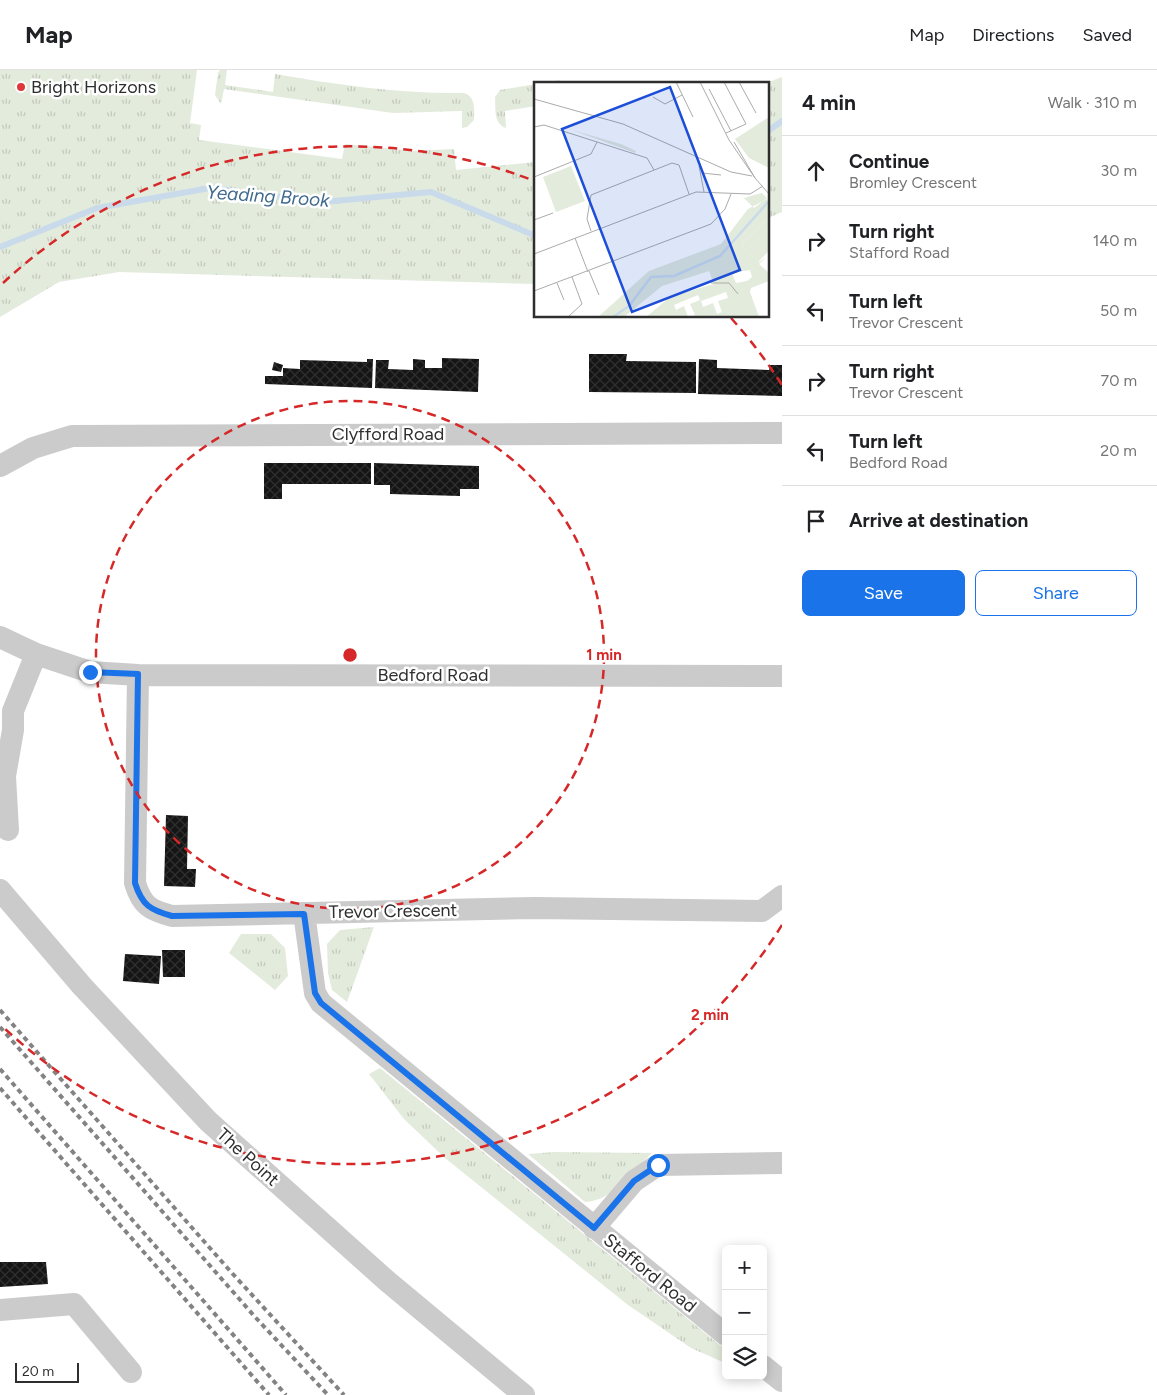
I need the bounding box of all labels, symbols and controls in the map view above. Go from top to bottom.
text: Map [25,20,73,49]
text: Map [909,24,944,46]
text: Directions [972,24,1054,46]
text: Saved [1082,24,1132,46]
place label: Bright Horizons [31,76,156,98]
marker: Bright Horizons [15,81,27,93]
inset map [534,82,770,318]
text: 4 min [802,90,856,115]
text: Walk · 310 m [1048,93,1137,112]
text: Continue [849,150,929,173]
icon: ahead [802,157,830,185]
text: 30 m [1100,161,1137,180]
text: Bromley Crescent [849,173,977,192]
water label: Yeading Brook [206,180,331,212]
text: Turn right [849,220,935,243]
icon: right [802,227,830,255]
text: 140 m [1093,231,1137,250]
text: Stafford Road [849,243,950,262]
text: Turn left [849,290,923,313]
icon: left [802,297,830,325]
text: 50 m [1100,301,1137,320]
text: Trevor Crescent [849,313,963,332]
text: Turn right [849,360,935,383]
icon: right [802,367,830,395]
text: 70 m [1101,371,1137,390]
text: Trevor Crescent [849,383,963,402]
street label: Clyfford Road [332,423,444,445]
text: Turn left [849,430,923,453]
icon: left [802,437,830,465]
text: 20 m [1100,441,1137,460]
text: Bedford Road [849,453,948,472]
icon: arrive [802,507,830,535]
text: Arrive at destination [849,509,1028,532]
button: Save [802,570,965,616]
button: Share [975,570,1137,616]
centre of rings [341,646,359,664]
text: 1 min [586,646,622,664]
route end [79,661,102,684]
street label: Bedford Road [378,664,488,686]
street label: Trevor Crescent [329,899,458,923]
text: 2 min [691,1006,729,1024]
street label: The Point [212,1123,284,1191]
route start [647,1154,670,1177]
street label: Stafford Road [599,1229,701,1317]
map controls [722,1245,767,1380]
button: + [722,1245,767,1290]
button: − [722,1290,767,1335]
button: layers [722,1335,767,1380]
scale bar [15,1360,79,1383]
text: 20 m [22,1363,54,1380]

